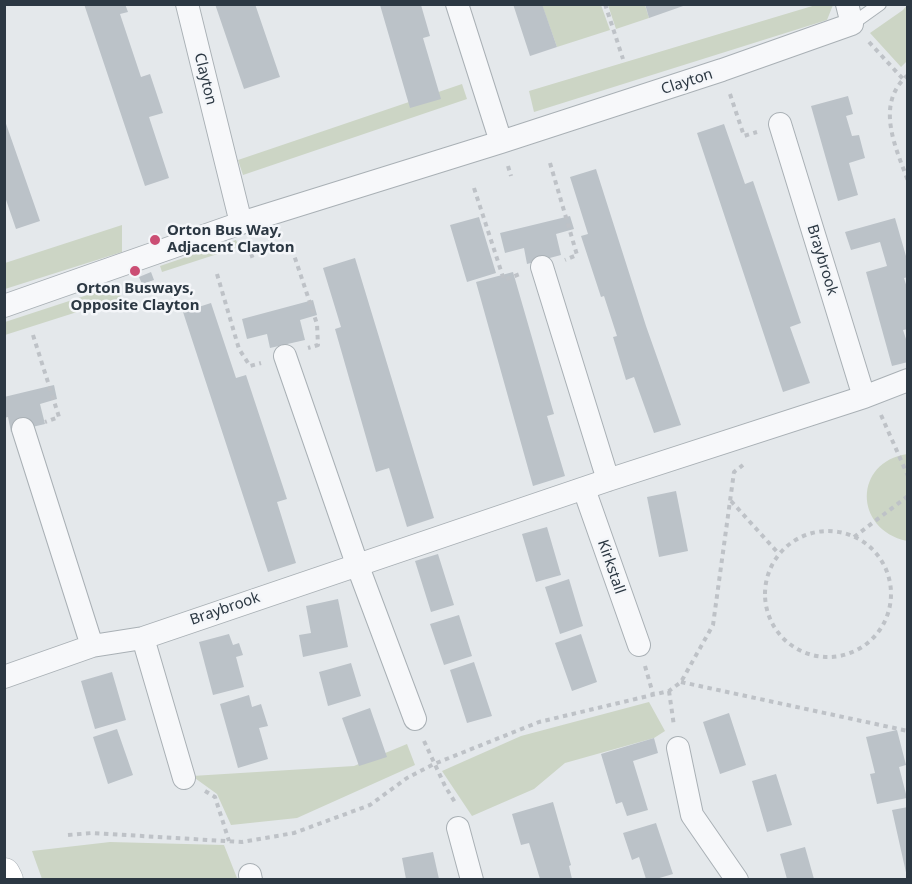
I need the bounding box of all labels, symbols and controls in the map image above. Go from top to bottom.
street label: Clayton [190,51,220,107]
street label: Clayton [659,65,715,99]
place label: Orton Bus Way, Adjacent Clayton [167,222,294,257]
street label: Braybrook [803,222,841,298]
marker: Orton Bus Way, Adjacent Clayton [148,233,162,247]
marker: Orton Busways, Opposite Clayton [128,264,142,278]
place label: Orton Busways, Opposite Clayton [71,280,199,315]
street label: Kirkstall [593,538,629,596]
street label: Braybrook [188,589,262,629]

